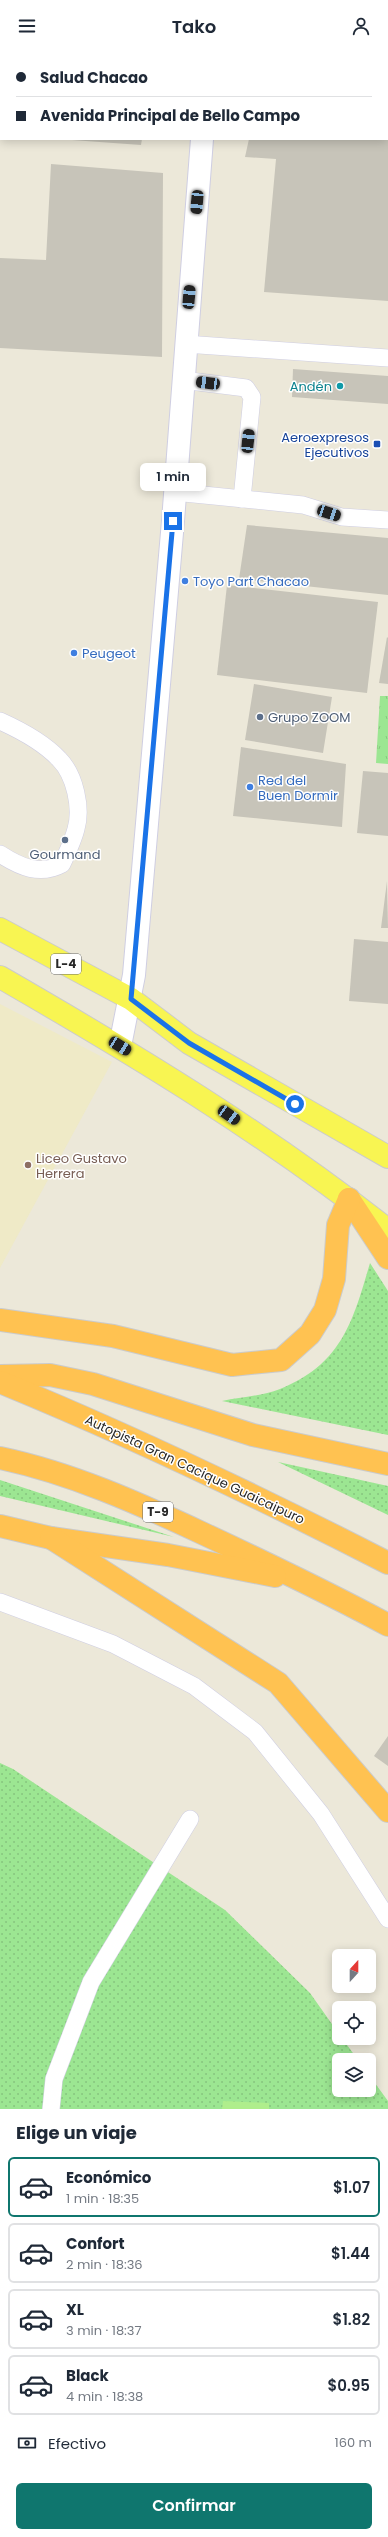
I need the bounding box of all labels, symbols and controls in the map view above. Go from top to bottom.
text: Tako [172,14,216,39]
icon: menu [16,15,38,37]
icon: person [350,15,372,37]
text: Salud Chacao [40,67,148,88]
text: Avenida Principal de Bello Campo [40,105,300,126]
car [190,190,204,214]
car [182,285,196,309]
car [195,376,221,390]
place label: Andén [290,377,332,396]
marker: Andén [335,381,345,391]
car [241,428,255,454]
place label: Aeroexpresos Ejecutivos [281,428,369,462]
marker: Aeroexpresos Ejecutivos [372,439,382,449]
callout: 1 min [140,463,206,491]
text: 1 min [156,467,190,486]
car [316,504,342,522]
route end [164,512,182,530]
place label: Toyo Part Chacao [193,572,309,591]
marker: Toyo Part Chacao [180,576,190,586]
place label: Peugeot [82,644,136,663]
marker: Peugeot [69,648,79,658]
place label: Grupo ZOOM [268,708,351,727]
marker: Grupo ZOOM [255,712,265,722]
place label: Red del Buen Dormir [258,771,338,805]
marker: Red del Buen Dormir [245,782,255,792]
marker: Gourmand [60,835,70,845]
place label: Gourmand [30,845,100,864]
road number: L-4 [51,954,81,974]
car [107,1035,133,1057]
route start [286,1095,304,1113]
car [216,1103,242,1127]
place label: Liceo Gustavo Herrera [36,1149,127,1183]
marker: Liceo Gustavo Herrera [23,1160,33,1170]
street label: Autopista Gran Cacique Guaicaipuro [82,1410,308,1529]
road number: T-9 [143,1502,173,1522]
north arrow [332,1949,376,1993]
map controls [332,1949,376,2097]
button: locate [332,2001,376,2045]
button: layers [332,2053,376,2097]
text: Elige un viaje [16,2120,137,2145]
text: Económico [66,2167,151,2188]
icon: car [18,2169,54,2205]
text: $1.07 [333,2177,370,2198]
text: 1 min · 18:35 [66,2189,139,2208]
text: Confort [66,2233,125,2254]
icon: car [18,2235,54,2271]
text: $1.44 [331,2243,370,2264]
text: 2 min · 18:36 [66,2255,143,2274]
text: XL [66,2299,84,2320]
icon: car [18,2301,54,2337]
text: $1.82 [333,2309,370,2330]
text: 3 min · 18:37 [66,2321,142,2340]
text: Black [66,2365,109,2386]
icon: car [18,2367,54,2403]
text: $0.95 [328,2375,370,2396]
text: 4 min · 18:38 [66,2387,143,2406]
icon: cash [16,2432,38,2454]
text: Efectivo [48,2433,106,2454]
text: 160 m [335,2433,372,2452]
button: Confirmar [16,2483,372,2529]

